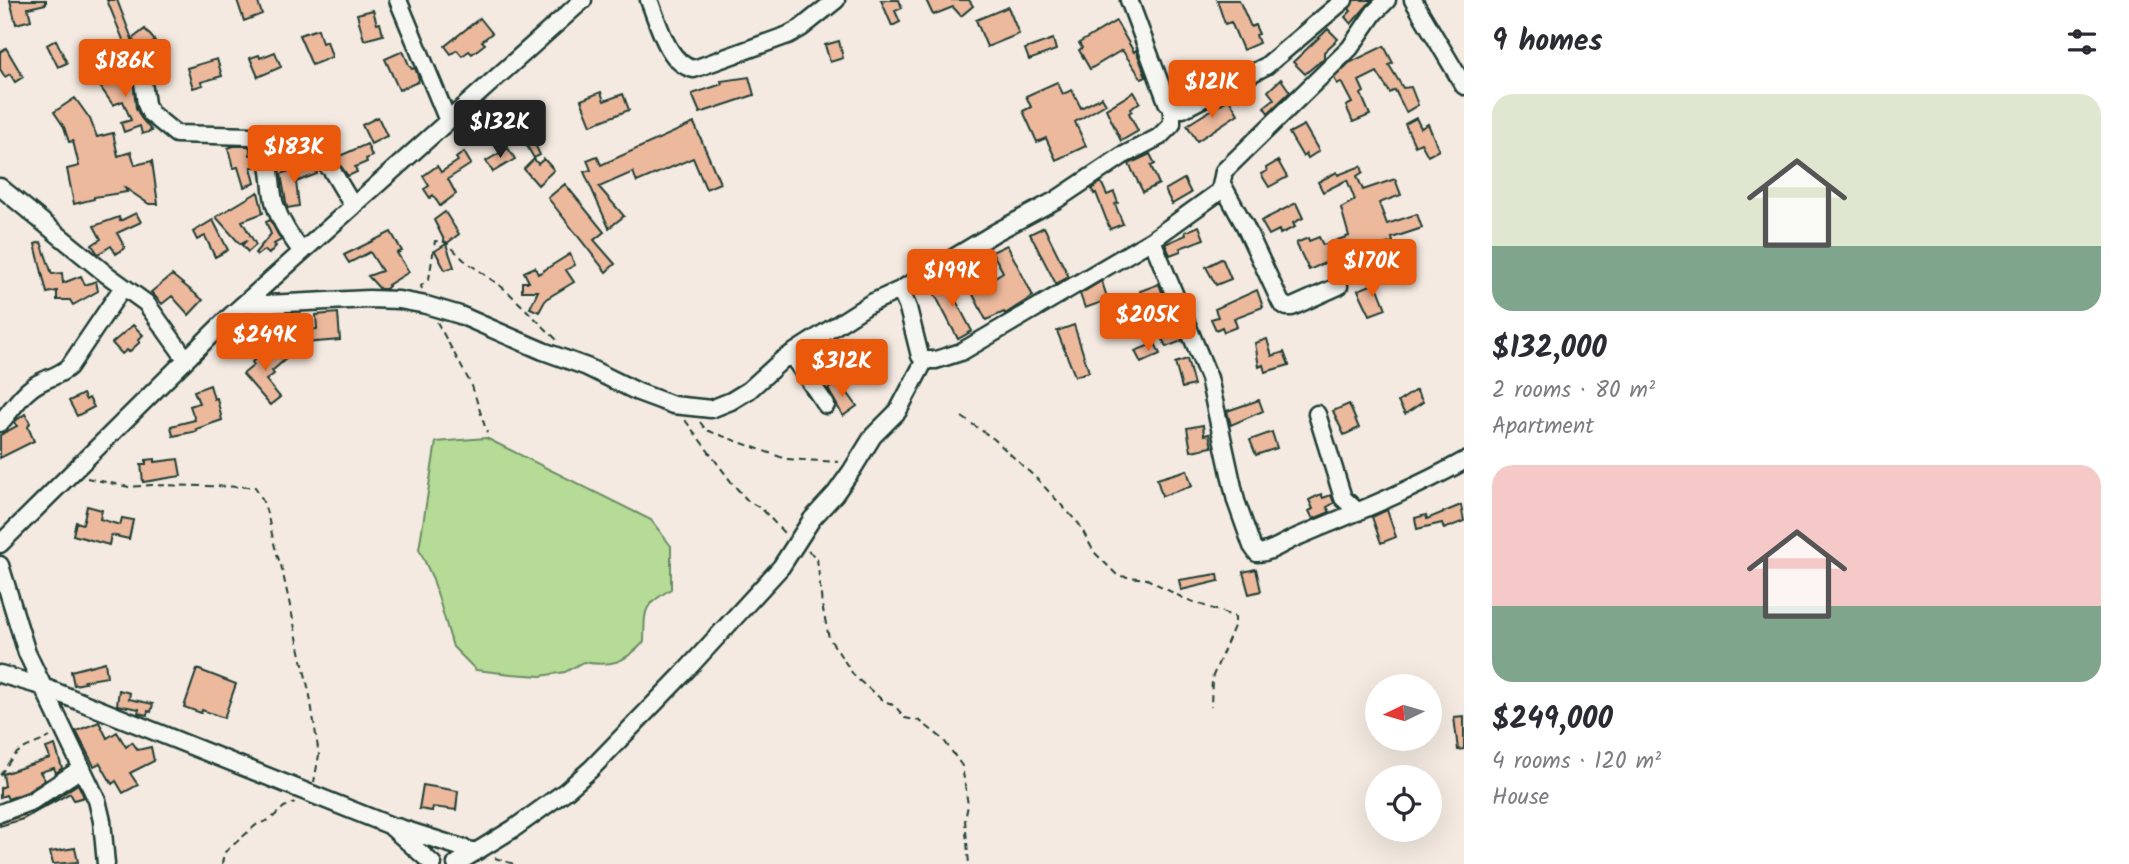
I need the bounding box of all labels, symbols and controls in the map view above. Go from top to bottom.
text: 9 homes [1492,18,1603,66]
icon: filters [2063,23,2101,61]
pin: $186K [76,40,174,99]
text: $186K [95,44,155,80]
pin: $121K [1163,60,1261,120]
text: $121K [1185,65,1239,101]
pin: $132K [451,100,549,160]
text: $132K [470,105,530,141]
pin: $183K [245,125,343,185]
text: $183K [264,130,324,166]
icon: home [1734,140,1860,266]
pin: $170K [1323,240,1421,299]
text: $170K [1343,244,1401,280]
pin: $199K [903,250,1001,309]
text: $199K [923,254,981,290]
pin: $205K [1099,294,1197,353]
text: $205K [1116,298,1180,334]
pin: $249K [216,314,314,373]
text: $249K [232,318,298,354]
text: $132,000 [1492,325,1607,373]
pin: $312K [793,340,891,399]
text: $312K [812,344,872,380]
text: 2 rooms · 80 m² [1492,373,1655,409]
text: Apartment [1492,409,1594,445]
icon: home [1734,511,1860,637]
north arrow [1365,674,1442,751]
map controls [1365,674,1442,842]
text: $249,000 [1492,696,1613,744]
text: 4 rooms · 120 m² [1492,744,1661,780]
button: locate [1365,765,1442,842]
text: House [1492,780,1549,816]

